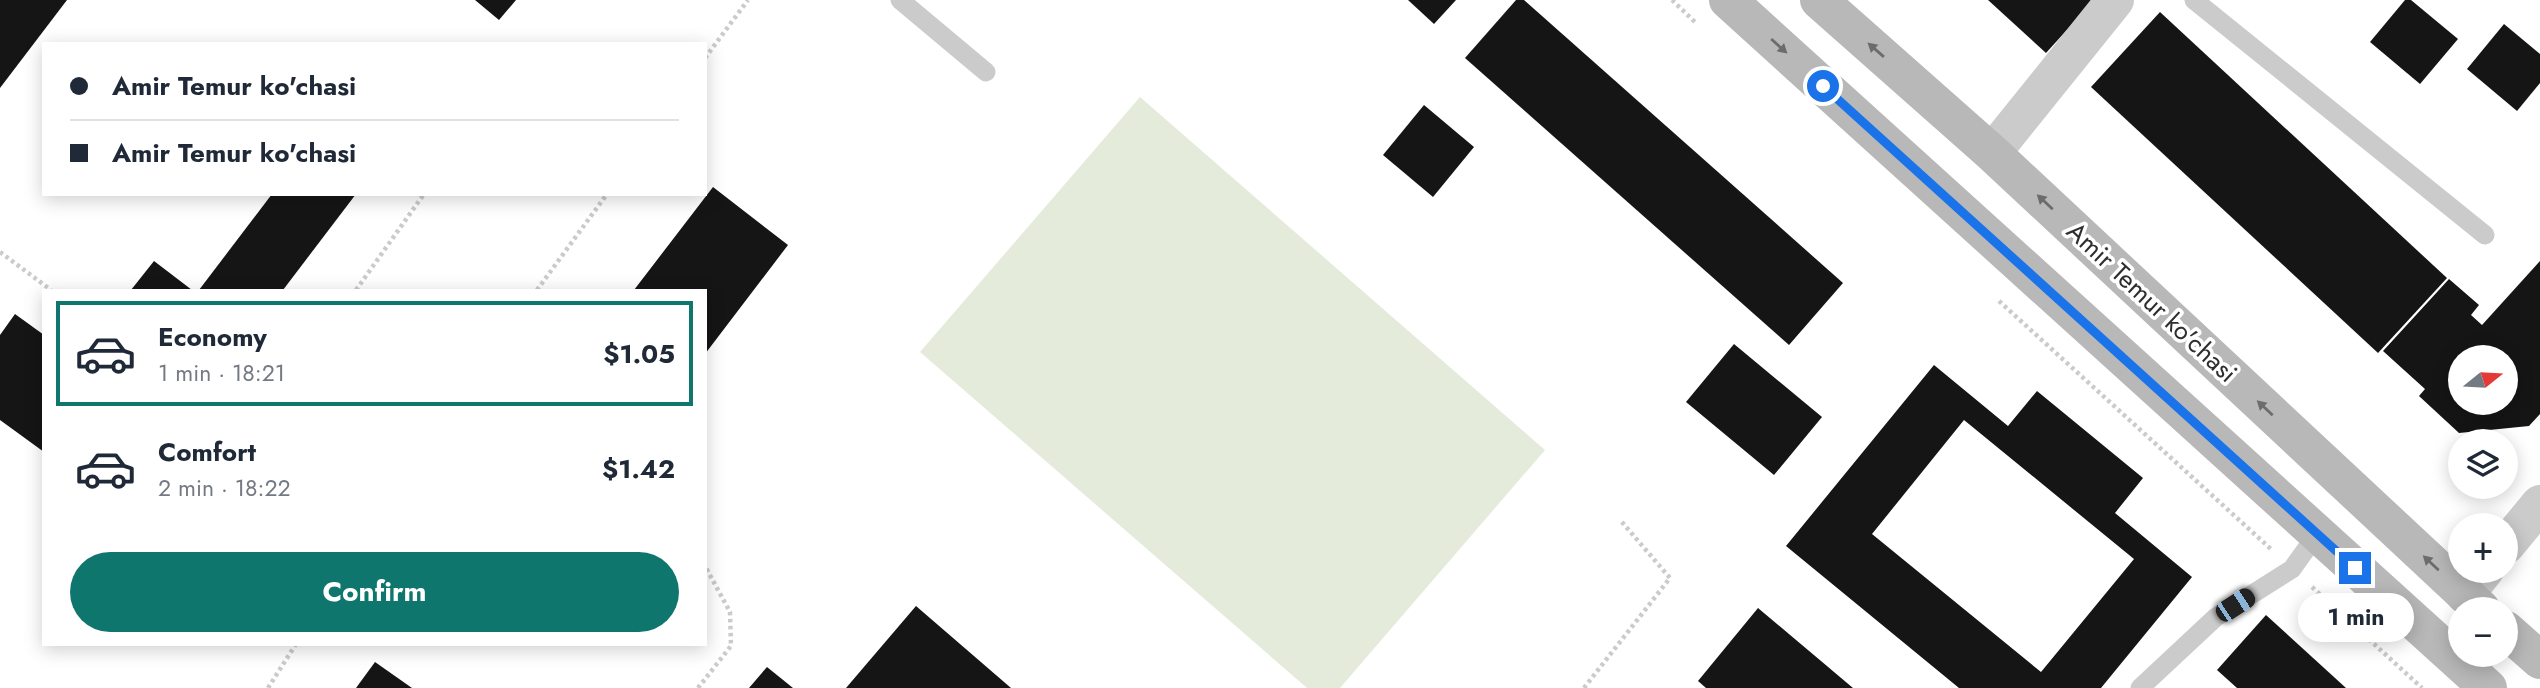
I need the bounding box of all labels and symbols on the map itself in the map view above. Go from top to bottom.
one-way arrow [1770,38,1788,54]
one-way arrow [1867,43,1884,58]
route start [1807,70,1839,102]
one-way arrow [2037,195,2054,211]
street label: Amir Temur ko'chasi [2058,213,2246,391]
north arrow [2448,345,2518,415]
one-way arrow [2257,400,2274,416]
route end [2339,552,2371,584]
one-way arrow [2422,555,2440,571]
car [2212,585,2259,625]
callout: 1 min [2297,592,2413,642]

